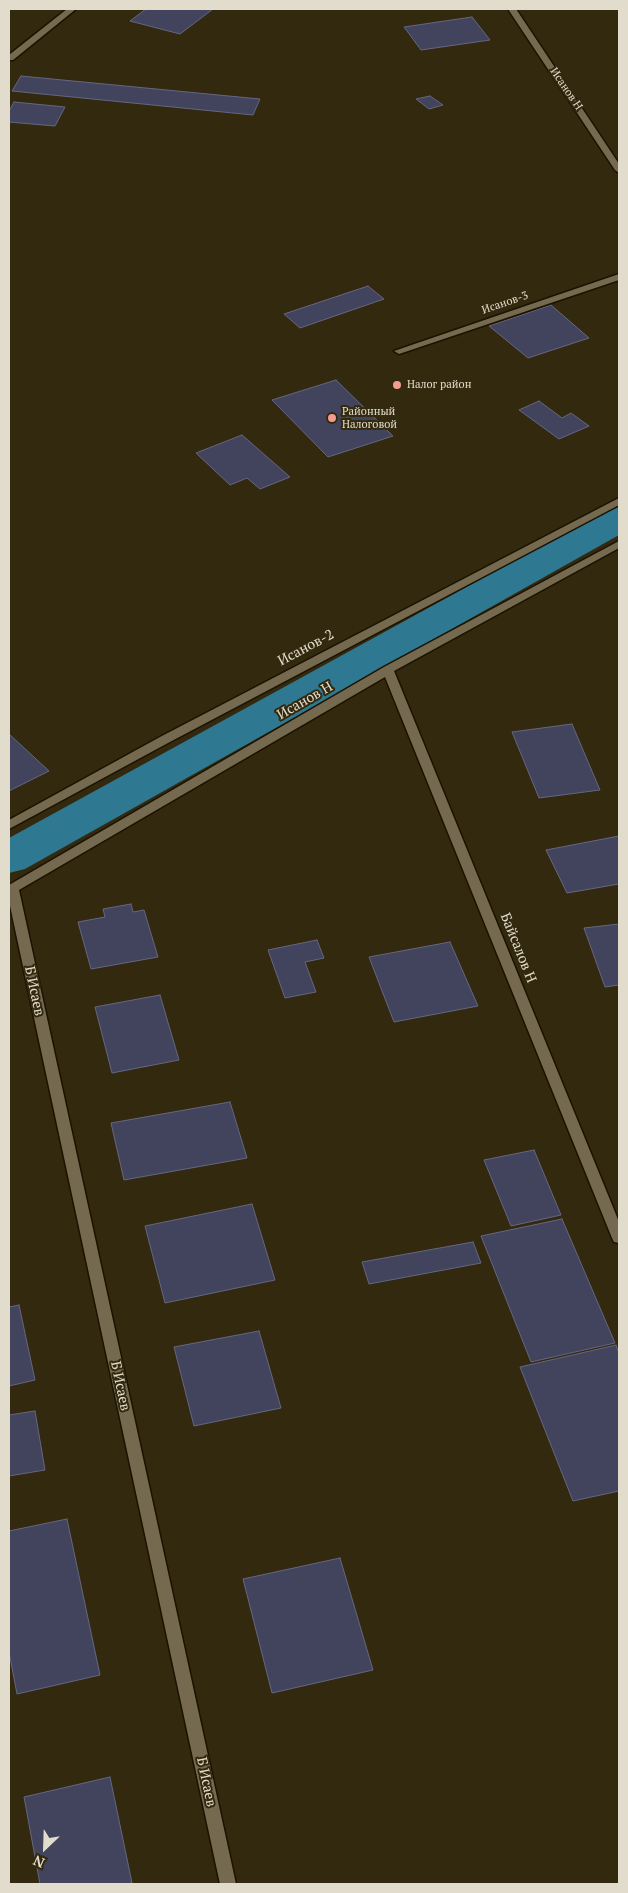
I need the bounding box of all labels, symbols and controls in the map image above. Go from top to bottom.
street label: Исанов Н [547,65,585,113]
street label: Исанов-3 [480,289,530,317]
place label: Налог район [407,378,471,392]
marker: Налог район [391,379,403,391]
place label: Районный Налоговой [342,405,397,431]
marker: Районный Налоговой [326,412,338,424]
street label: Исанов-2 [275,626,337,670]
street label: Исанов Н [274,678,336,724]
street label: Байсалов Н [496,911,540,985]
street label: Б Исаев [21,965,47,1017]
street label: Б Исаев [107,1360,133,1412]
street label: Б Исаев [193,1756,219,1808]
north arrow [20,1823,70,1873]
text: N [30,1851,47,1873]

